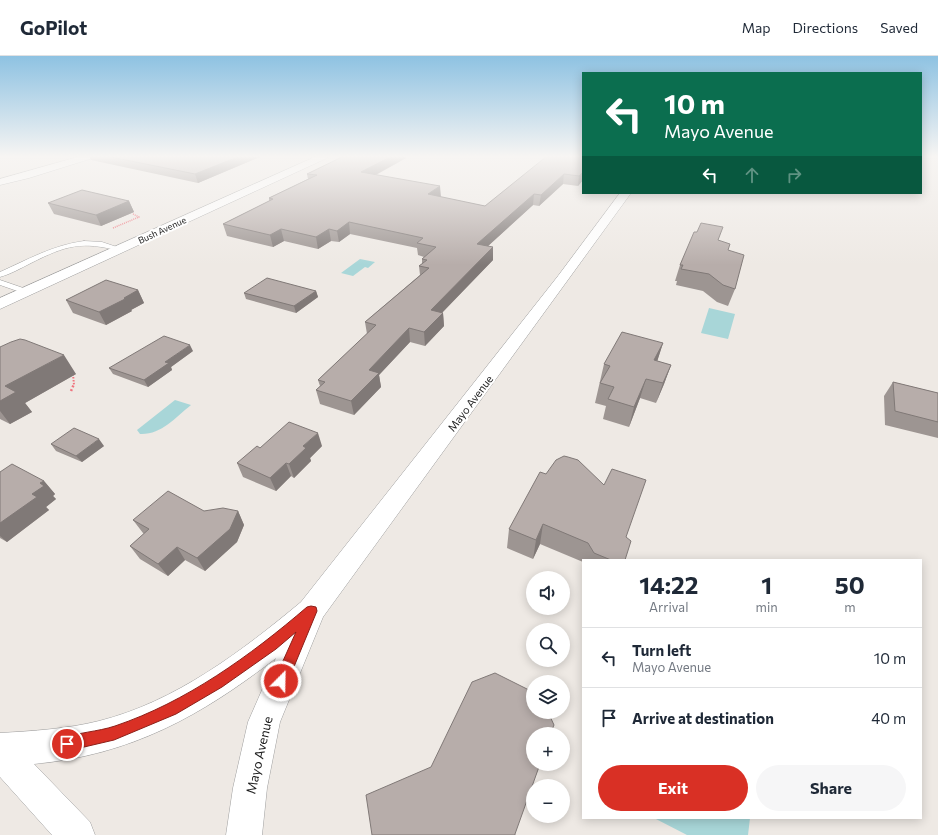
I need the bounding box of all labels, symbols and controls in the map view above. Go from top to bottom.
text: GoPilot [20,16,87,39]
text: Map [742,19,771,36]
text: Directions [793,19,858,36]
text: Saved [880,19,918,36]
text: 10 m [664,86,725,120]
icon: left [598,88,650,140]
text: Mayo Avenue [664,120,773,142]
icon: left [699,164,721,186]
icon: ahead [741,164,763,186]
icon: right [783,164,805,186]
street label: Bush Avenue [136,214,188,246]
street label: Mayo Avenue [445,372,495,434]
text: 14:22 [639,570,698,599]
text: 1 [761,570,772,599]
text: 50 [835,570,865,599]
map controls [526,571,570,823]
button: sound [526,571,570,615]
text: Arrival [649,599,688,615]
text: min [756,599,778,615]
text: m [844,599,856,615]
button: search [526,623,570,667]
text: Turn left [632,641,691,659]
icon: left [598,647,620,669]
text: 10 m [874,649,906,667]
text: Mayo Avenue [632,659,711,675]
position arrow [260,660,302,702]
button: layers [526,675,570,719]
icon: arrive [598,707,620,729]
text: Arrive at destination [632,709,774,727]
text: 40 m [871,709,906,727]
street label: Mayo Avenue [242,715,276,795]
pin [50,727,84,761]
button: + [526,727,570,771]
icon: arrive [56,733,78,755]
button: Exit [598,765,748,811]
button: Share [756,765,906,811]
button: − [526,779,570,823]

